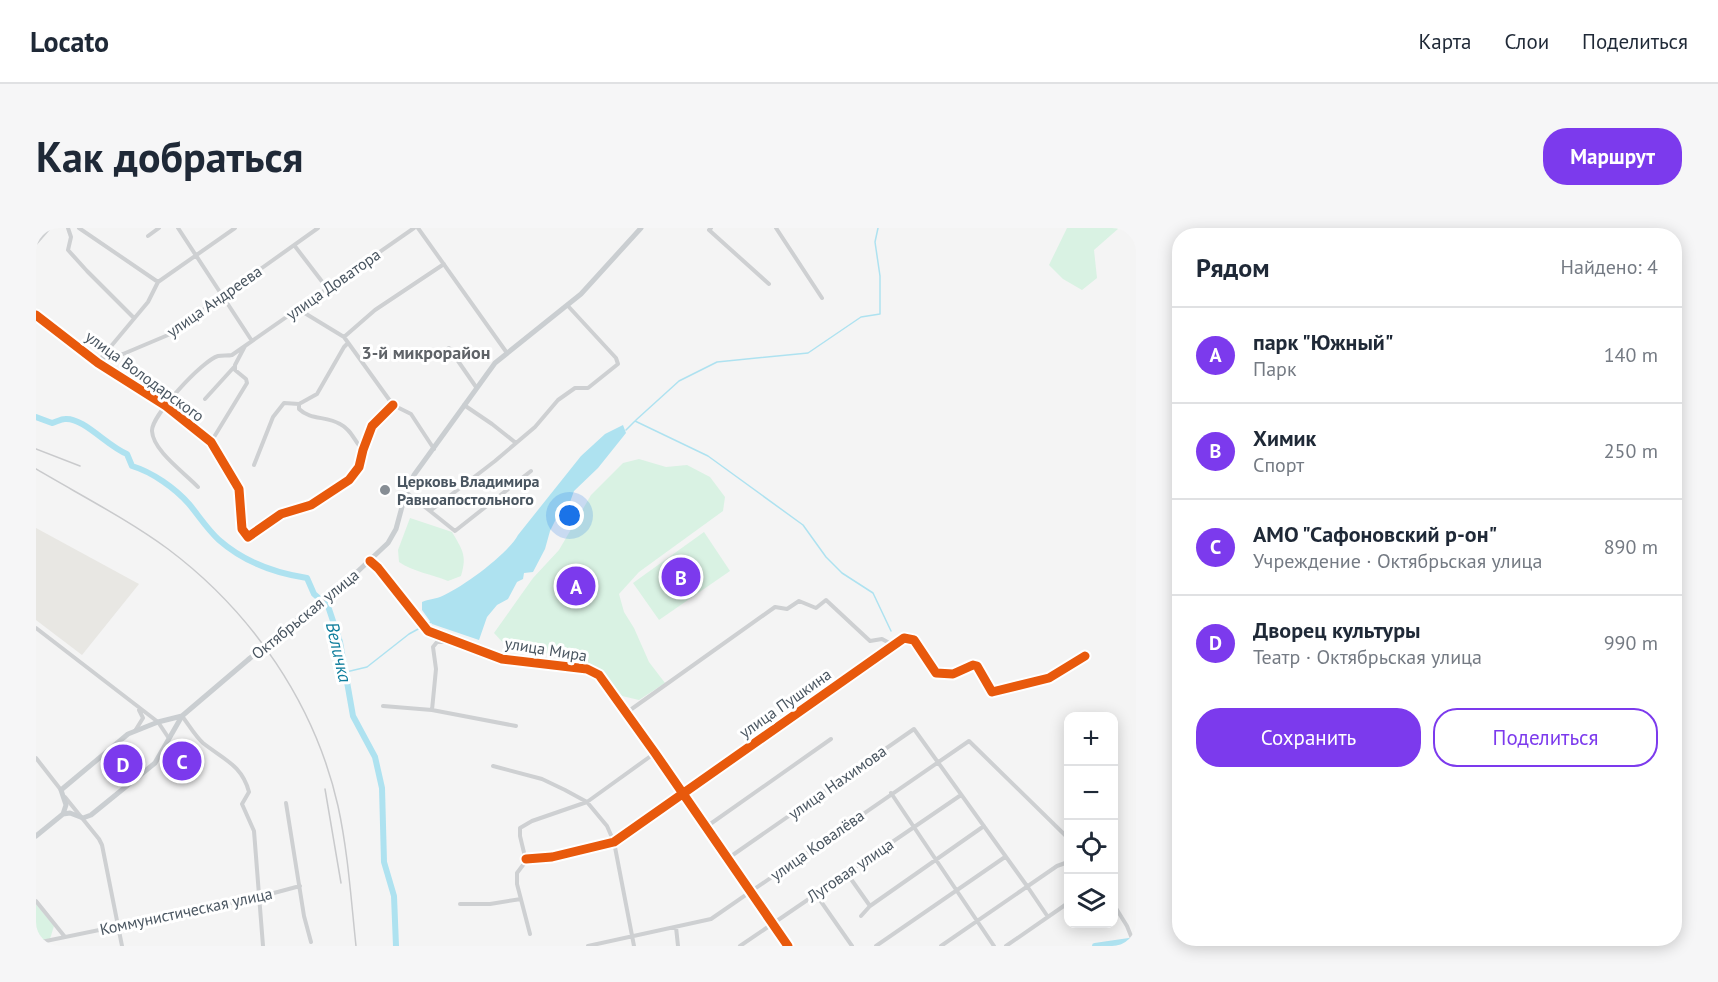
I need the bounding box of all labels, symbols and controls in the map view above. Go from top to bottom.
text: Locato [30,23,109,60]
text: Карта [1418,28,1471,55]
text: Слои [1504,28,1549,55]
text: Поделиться [1582,28,1688,55]
button: Маршрут [1543,128,1682,185]
text: Как добраться [36,129,303,184]
street label: улица Доватора [282,244,384,324]
text: Рядом [1196,251,1270,284]
text: Найдено: 4 [1561,254,1658,280]
street label: улица Андреева [162,261,266,341]
street label: улица Володарского [82,326,208,426]
text: парк "Южный" [1253,328,1394,356]
district label: 3-й микрорайон [362,341,490,364]
text: A [1209,342,1222,368]
text: 140 m [1604,342,1658,368]
text: Парк [1253,356,1296,382]
text: Химик [1253,424,1316,452]
text: B [1210,438,1221,464]
text: 250 m [1604,438,1658,464]
text: Спорт [1253,452,1304,478]
place label: Церковь Владимира Равноапостольного [397,471,540,509]
marker: Церковь Владимира Равноапостольного [378,483,392,497]
your location [555,501,584,530]
text: АМО "Сафоновский р-он" [1253,520,1497,548]
text: C [1210,534,1221,560]
text: 890 m [1604,534,1658,560]
text: Учреждение · Октябрьская улица [1253,548,1542,574]
pin: B [662,554,700,600]
pin: A [556,564,596,608]
street label: Октябрьская улица [247,565,363,663]
text: Дворец культуры [1253,616,1421,644]
water label: Величка [321,620,357,685]
text: D [1209,630,1222,656]
text: 990 m [1604,630,1658,656]
street label: улица Мира [503,633,589,665]
text: Театр · Октябрьская улица [1253,644,1482,670]
street label: улица Пушкина [735,664,835,742]
button: Сохранить [1196,708,1421,767]
button: Поделиться [1433,708,1658,767]
map controls [1064,712,1118,928]
button: + [1064,712,1118,766]
pin: C [162,738,202,784]
street label: улица Нахимова [784,741,890,823]
pin: D [104,742,142,786]
button: − [1064,766,1118,820]
street label: улица Ковалёва [766,805,868,885]
button: locate [1064,820,1118,874]
street label: Луговая улица [802,834,897,907]
button: layers [1064,874,1118,928]
street label: Коммунистическая улица [98,883,274,939]

